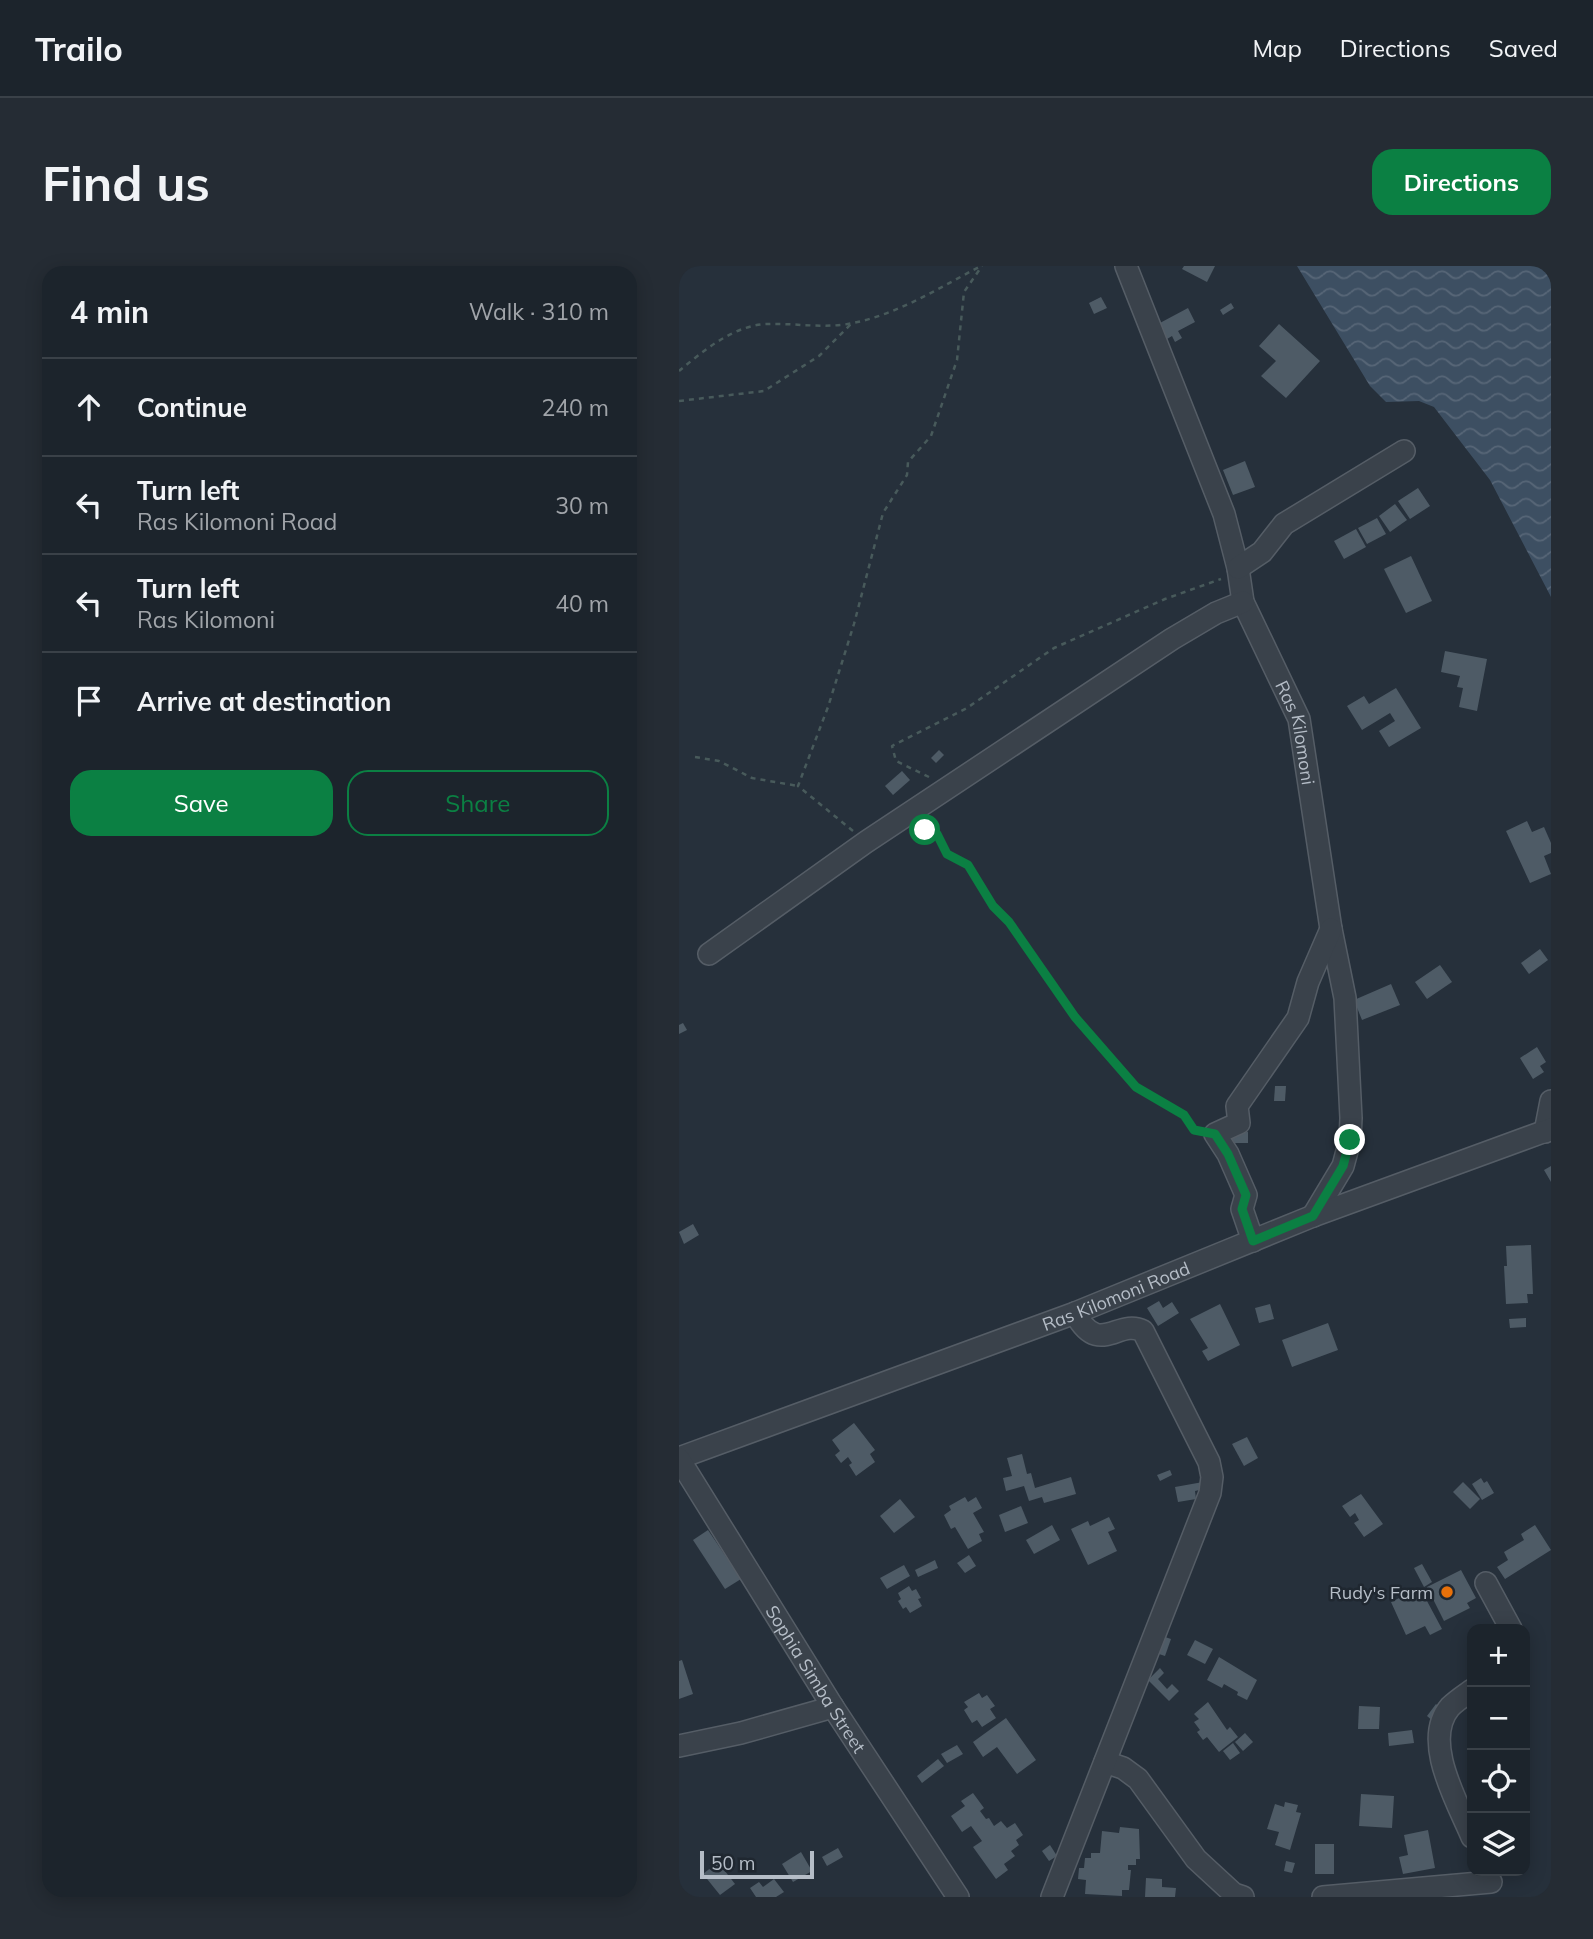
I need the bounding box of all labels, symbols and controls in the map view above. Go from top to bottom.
text: Trailo [35,28,123,69]
text: Map [1252,33,1302,63]
text: Directions [1340,33,1451,63]
text: Saved [1489,33,1558,63]
button: Directions [1372,149,1551,215]
text: Find us [42,152,210,213]
text: 4 min [70,293,149,331]
text: Walk · 310 m [469,297,609,326]
icon: ahead [70,388,108,426]
text: Continue [137,391,247,424]
text: 240 m [541,393,609,422]
text: Turn left [137,474,239,507]
icon: left [70,486,108,524]
text: 30 m [555,491,609,520]
text: Ras Kilomoni Road [137,507,337,536]
text: Turn left [137,572,239,605]
icon: left [70,584,108,622]
text: 40 m [555,589,609,618]
text: Ras Kilomoni [137,605,275,634]
street label: Ras Kilomoni [1271,677,1320,787]
icon: arrive [70,682,108,720]
text: Arrive at destination [137,685,392,718]
button: Save [70,770,333,836]
button: Share [347,770,609,836]
route start [909,814,940,845]
route end [1334,1124,1365,1155]
street label: Ras Kilomoni Road [1039,1256,1193,1336]
place label: Rudy's Farm [1329,1581,1433,1604]
marker: Rudy's Farm [1439,1584,1455,1600]
street label: Sophia Simba Street [761,1601,871,1757]
map controls [1467,1624,1530,1876]
button: + [1467,1624,1530,1687]
button: − [1467,1687,1530,1750]
button: locate [1467,1750,1530,1813]
button: layers [1467,1813,1530,1876]
scale bar [700,1848,814,1880]
text: 50 m [711,1851,755,1875]

